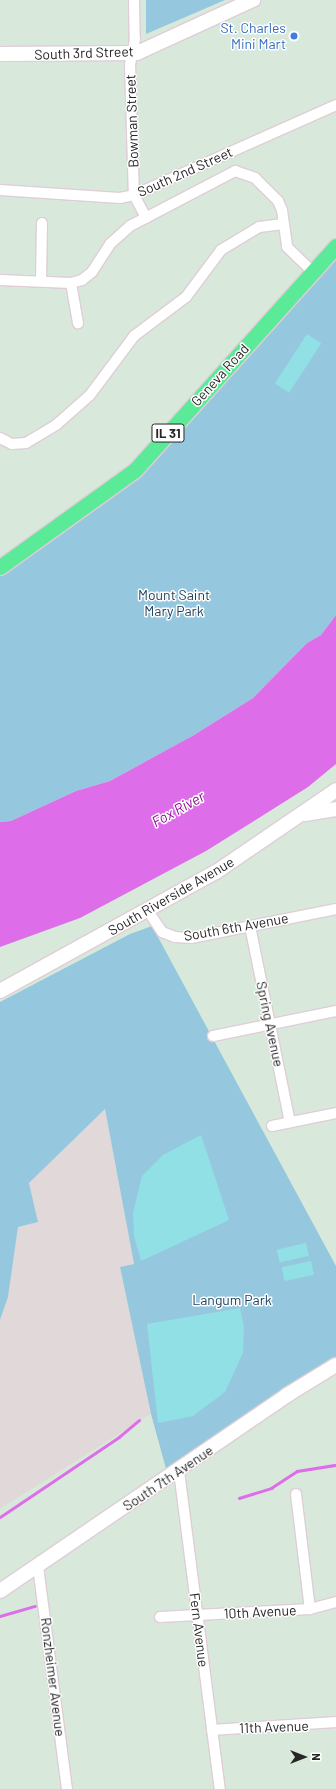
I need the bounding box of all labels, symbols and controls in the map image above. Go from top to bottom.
place label: St. Charles Mini Mart [220,20,286,52]
marker: St. Charles Mini Mart [289,31,299,41]
street label: South 3rd Street [34,43,134,63]
street label: Bowman Street [122,74,142,168]
street label: South 2nd Street [135,144,235,200]
street label: Geneva Road [188,340,252,410]
road number: IL 31 [151,422,185,444]
park label: Mount Saint Mary Park [138,587,210,620]
water label: Fox River [148,787,208,831]
street label: South Riverside Avenue [105,853,237,939]
street label: South 6th Avenue [182,910,290,944]
street label: Spring Avenue [253,980,287,1068]
park label: Langum Park [192,1292,272,1308]
street label: South 7th Avenue [120,1442,216,1514]
street label: Fern Avenue [186,1592,212,1668]
street label: 10th Avenue [223,1602,297,1622]
street label: Ronzheimer Avenue [37,1617,69,1737]
street label: 11th Avenue [239,1717,309,1737]
north arrow [284,1737,324,1777]
text: N [310,1753,323,1761]

